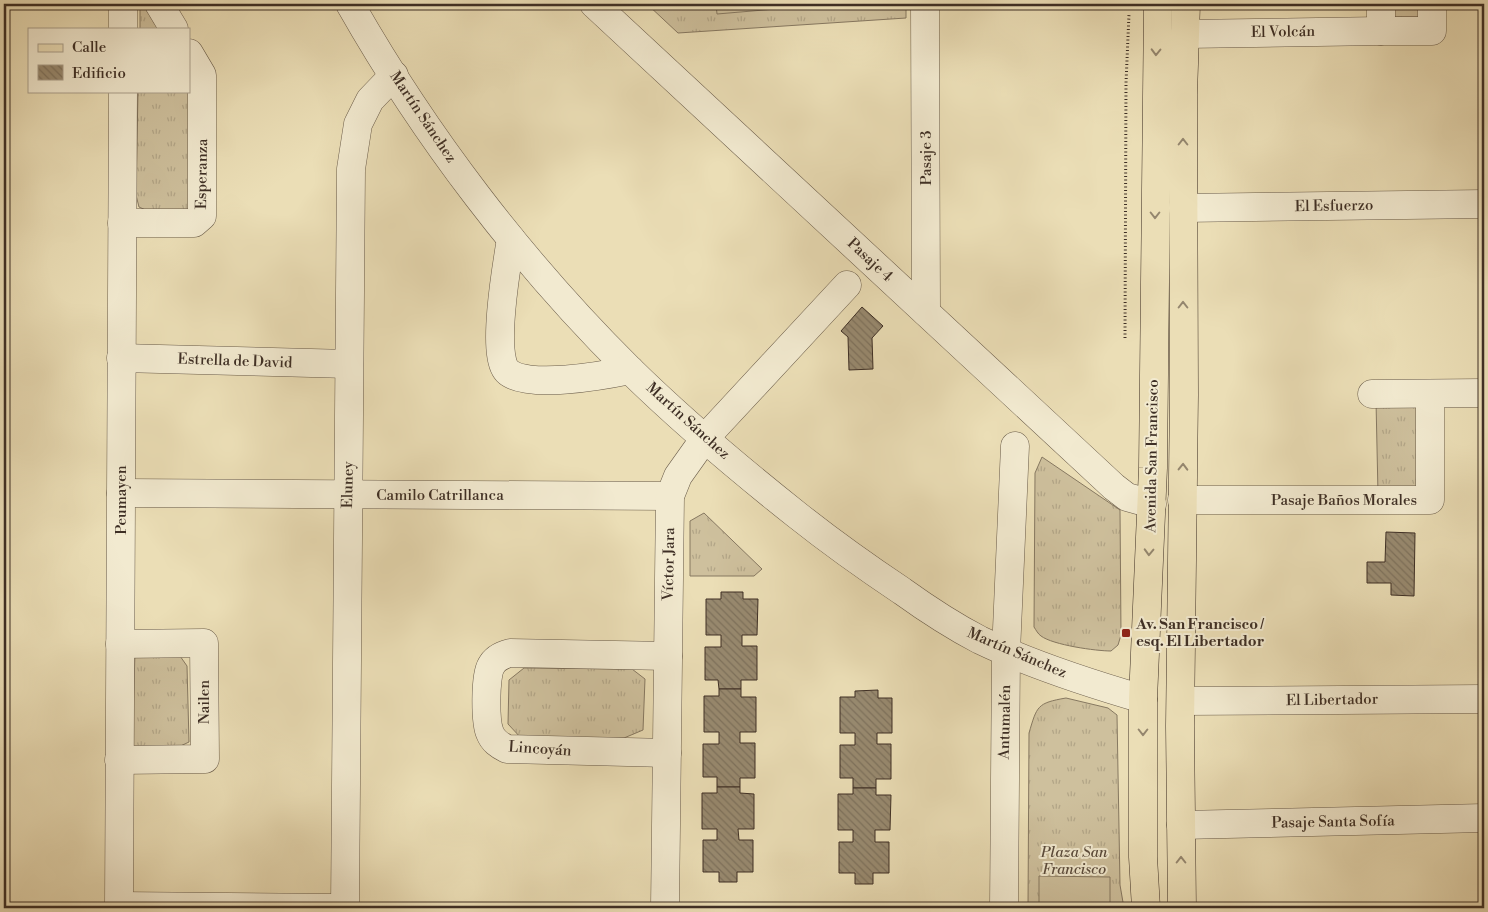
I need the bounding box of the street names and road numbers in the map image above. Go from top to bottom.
street label: El Volcán [1251,22,1315,42]
street label: Martín Sánchez [385,68,461,166]
street label: Pasaje 3 [917,130,936,186]
street label: Esperanza [192,138,212,210]
street label: El Esfuerzo [1295,196,1373,216]
street label: Pasaje 4 [843,234,897,286]
street label: Estrella de David [177,349,293,373]
street label: Martín Sánchez [642,378,734,464]
street label: Avenida San Francisco [1141,379,1163,534]
street label: Eluney [338,461,358,509]
street label: Peumayen [112,465,131,535]
street label: Camilo Catrillanca [376,486,504,505]
street label: Pasaje Baños Morales [1271,491,1417,510]
street label: Víctor Jara [659,527,679,602]
street label: Martín Sánchez [964,623,1070,683]
street label: Nailen [195,680,214,724]
street label: Antumalén [995,684,1015,761]
street label: El Libertador [1286,690,1379,710]
street label: Lincoyán [508,737,572,761]
street label: Pasaje Santa Sofía [1271,811,1395,833]

